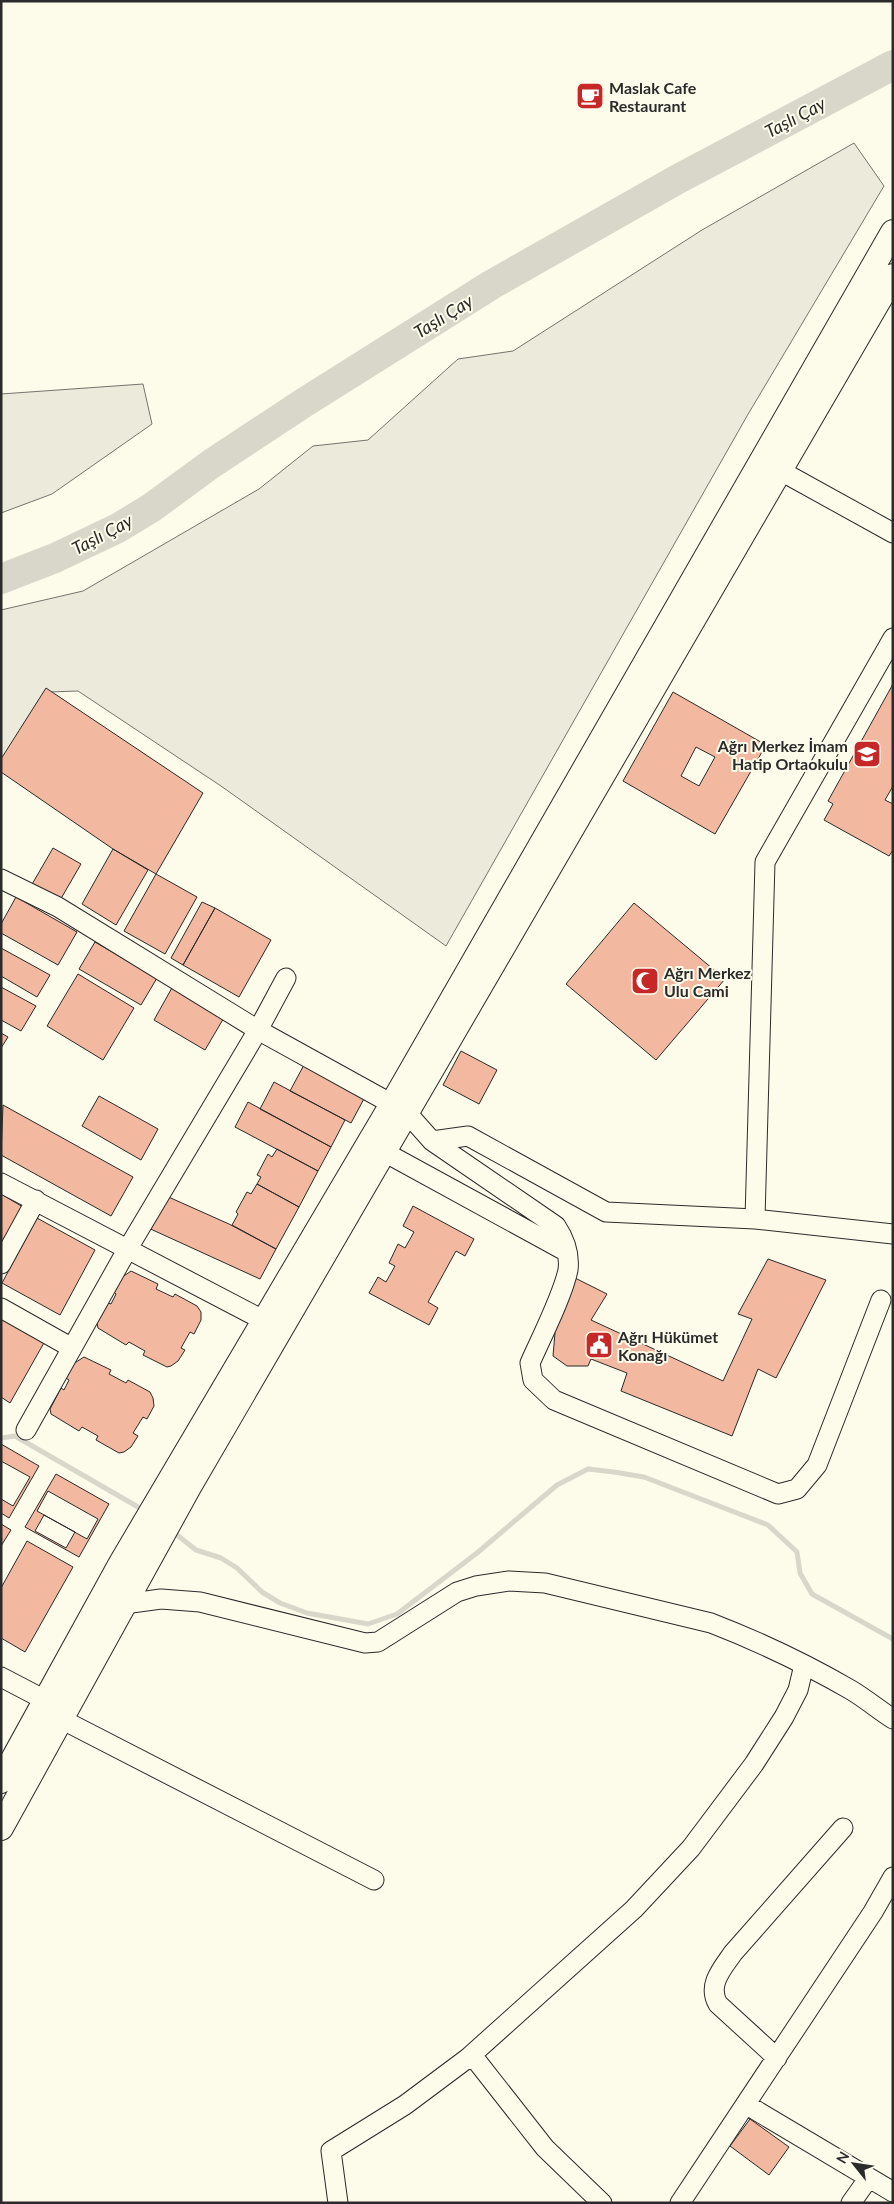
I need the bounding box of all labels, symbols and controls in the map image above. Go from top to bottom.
place label: Maslak Cafe Restaurant [609,78,697,115]
cafe icon: Maslak Cafe Restaurant [575,81,605,111]
water label: Taşlı Çay [761,92,829,142]
water label: Taşlı Çay [409,289,477,343]
water label: Taşlı Çay [68,509,136,559]
place label: Ağrı Merkez İmam Hatip Ortaokulu [717,736,848,773]
school or university icon: Ağrı Merkez İmam Hatip Ortaokulu [852,739,882,769]
place label: Ağrı Merkez Ulu Cami [663,963,751,1000]
mosque icon: Ağrı Merkez Ulu Cami [630,966,660,996]
place label: Ağrı Hükümet Konağı [617,1327,718,1364]
public building icon: Ağrı Hükümet Konağı [584,1330,614,1360]
north arrow [829,2139,879,2189]
text: N [832,2148,852,2166]

